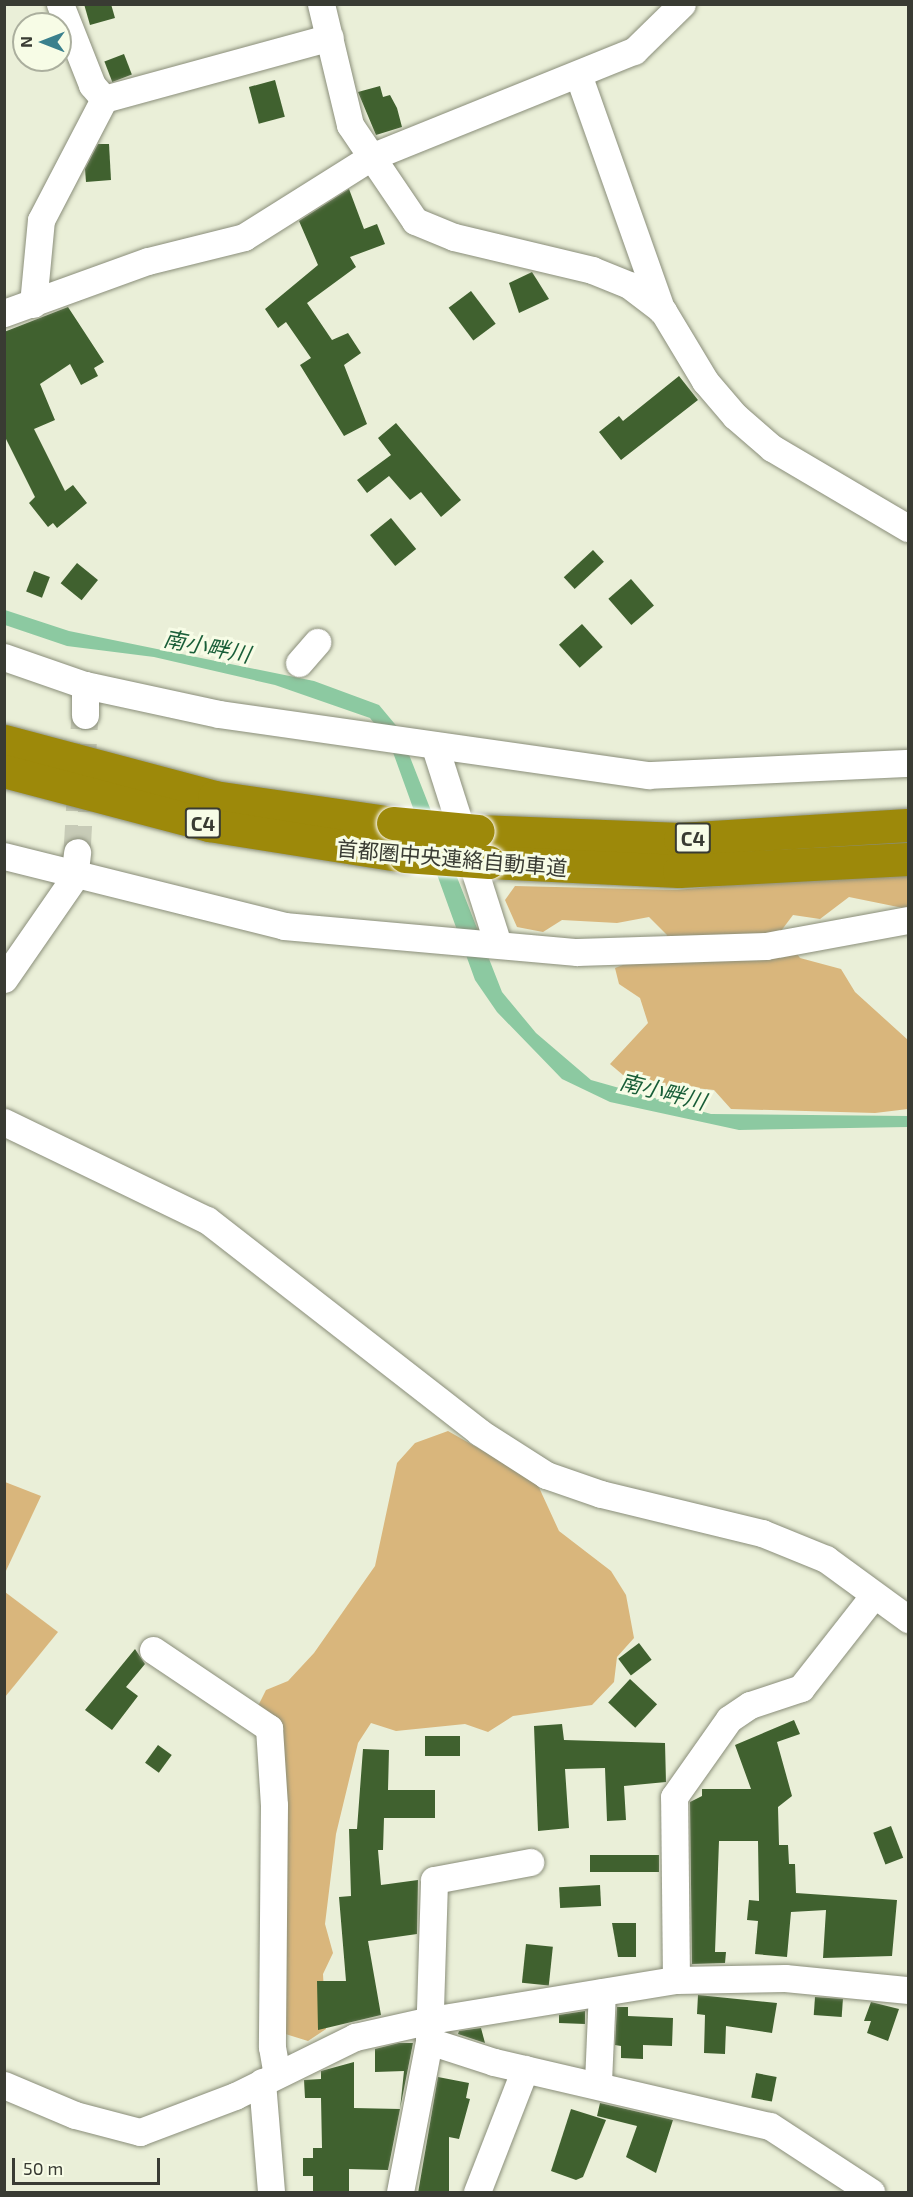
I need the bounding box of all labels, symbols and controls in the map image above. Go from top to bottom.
north arrow [12,12,72,72]
text: N [16,36,35,48]
water label: 南小畔川 [161,625,253,667]
road number: C4 [184,806,222,840]
road number: C4 [674,821,712,855]
street label: 首都圏中央連絡自動車道 [336,835,568,881]
water label: 南小畔川 [617,1068,709,1114]
scale bar [15,2146,164,2184]
text: 50 m [23,2157,63,2179]

